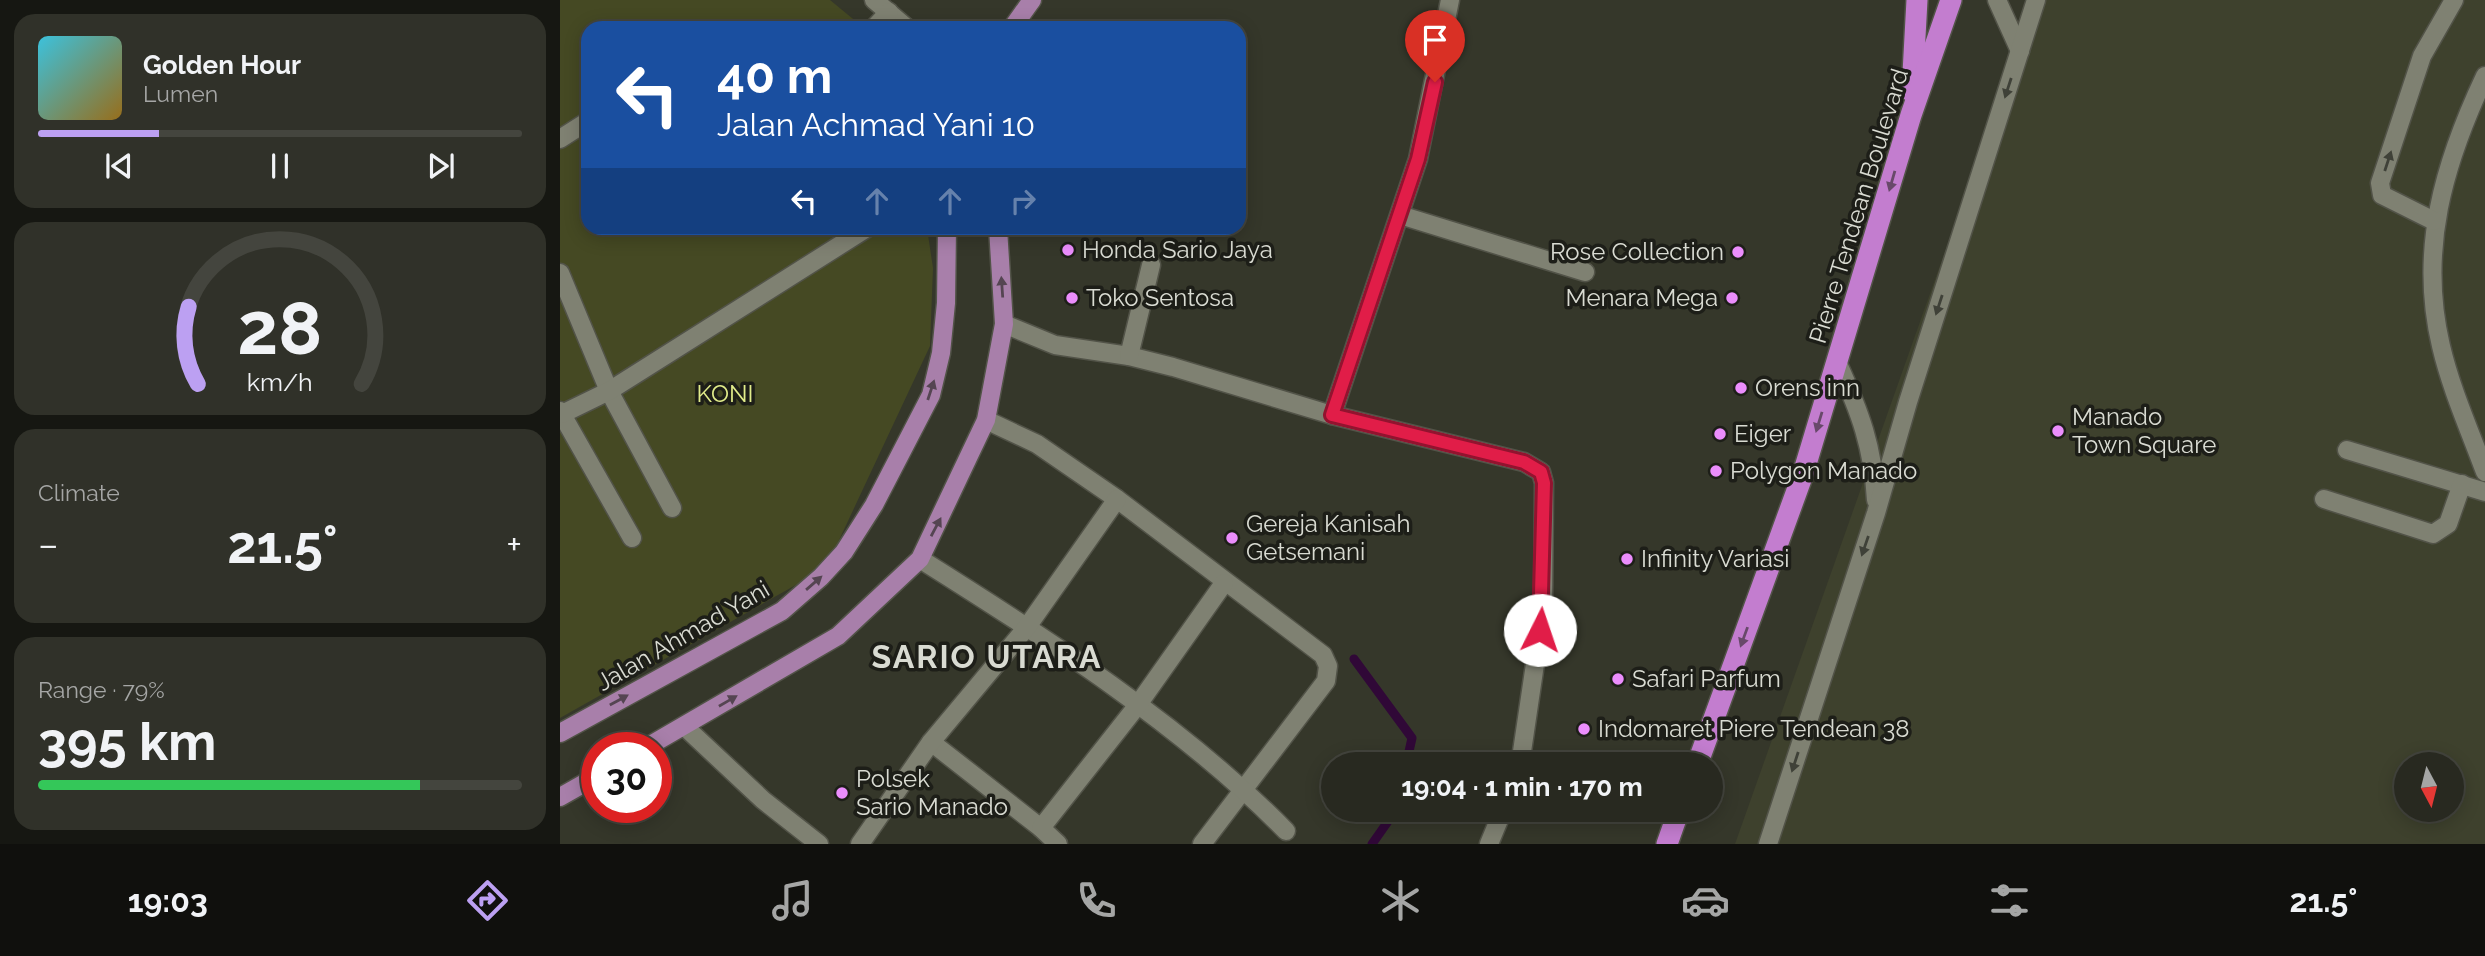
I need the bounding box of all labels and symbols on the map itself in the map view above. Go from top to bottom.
pin [1405,10,1465,82]
street label: Pierre Tendean Boulevard [1803,65,1914,347]
one-way arrow [2002,78,2013,99]
one-way arrow [2383,151,2393,172]
one-way arrow [1886,171,1896,192]
place label: Honda Sario Jaya [1082,235,1273,264]
place label: Rose Collection [1550,237,1724,266]
marker: Honda Sario Jaya [1060,242,1076,258]
marker: Rose Collection [1730,244,1746,260]
one-way arrow [996,276,1007,298]
place label: Toko Sentosa [1086,283,1234,312]
place label: Menara Mega [1566,283,1718,312]
marker: Toko Sentosa [1064,290,1080,306]
marker: Menara Mega [1724,290,1740,306]
one-way arrow [1933,295,1943,316]
place label: Orens inn [1755,373,1860,402]
park label: KONI [697,379,754,408]
one-way arrow [926,380,937,401]
marker: Orens inn [1733,380,1749,396]
place label: Manado Town Square [2072,402,2216,459]
one-way arrow [1814,412,1824,433]
place label: Eiger [1734,419,1792,448]
marker: Manado Town Square [2050,423,2066,439]
marker: Eiger [1712,426,1728,442]
place label: Polygon Manado [1730,456,1917,485]
marker: Polygon Manado [1708,463,1724,479]
place label: Gereja Kanisah Getsemani [1246,509,1410,566]
one-way arrow [931,517,942,537]
marker: Gereja Kanisah Getsemani [1224,530,1240,546]
one-way arrow [1859,536,1870,557]
place label: Infinity Variasi [1641,544,1790,573]
marker: Infinity Variasi [1619,551,1635,567]
street label: Jalan Ahmad Yani [591,574,774,697]
one-way arrow [805,575,823,591]
position arrow [1503,593,1577,667]
one-way arrow [1738,626,1749,647]
district label: SARIO UTARA [872,638,1102,675]
place label: Safari Parfum [1632,664,1781,693]
marker: Safari Parfum [1610,671,1626,687]
one-way arrow [610,694,629,706]
one-way arrow [718,695,738,707]
place label: Indomaret Piere Tendean 38 [1598,714,1910,743]
marker: Indomaret Piere Tendean 38 [1576,721,1592,737]
speed limit sign: 30 [581,732,672,823]
one-way arrow [1789,752,1799,773]
north arrow [2394,752,2464,822]
place label: Polsek Sario Manado [856,764,1008,821]
marker: Polsek Sario Manado [834,785,850,801]

